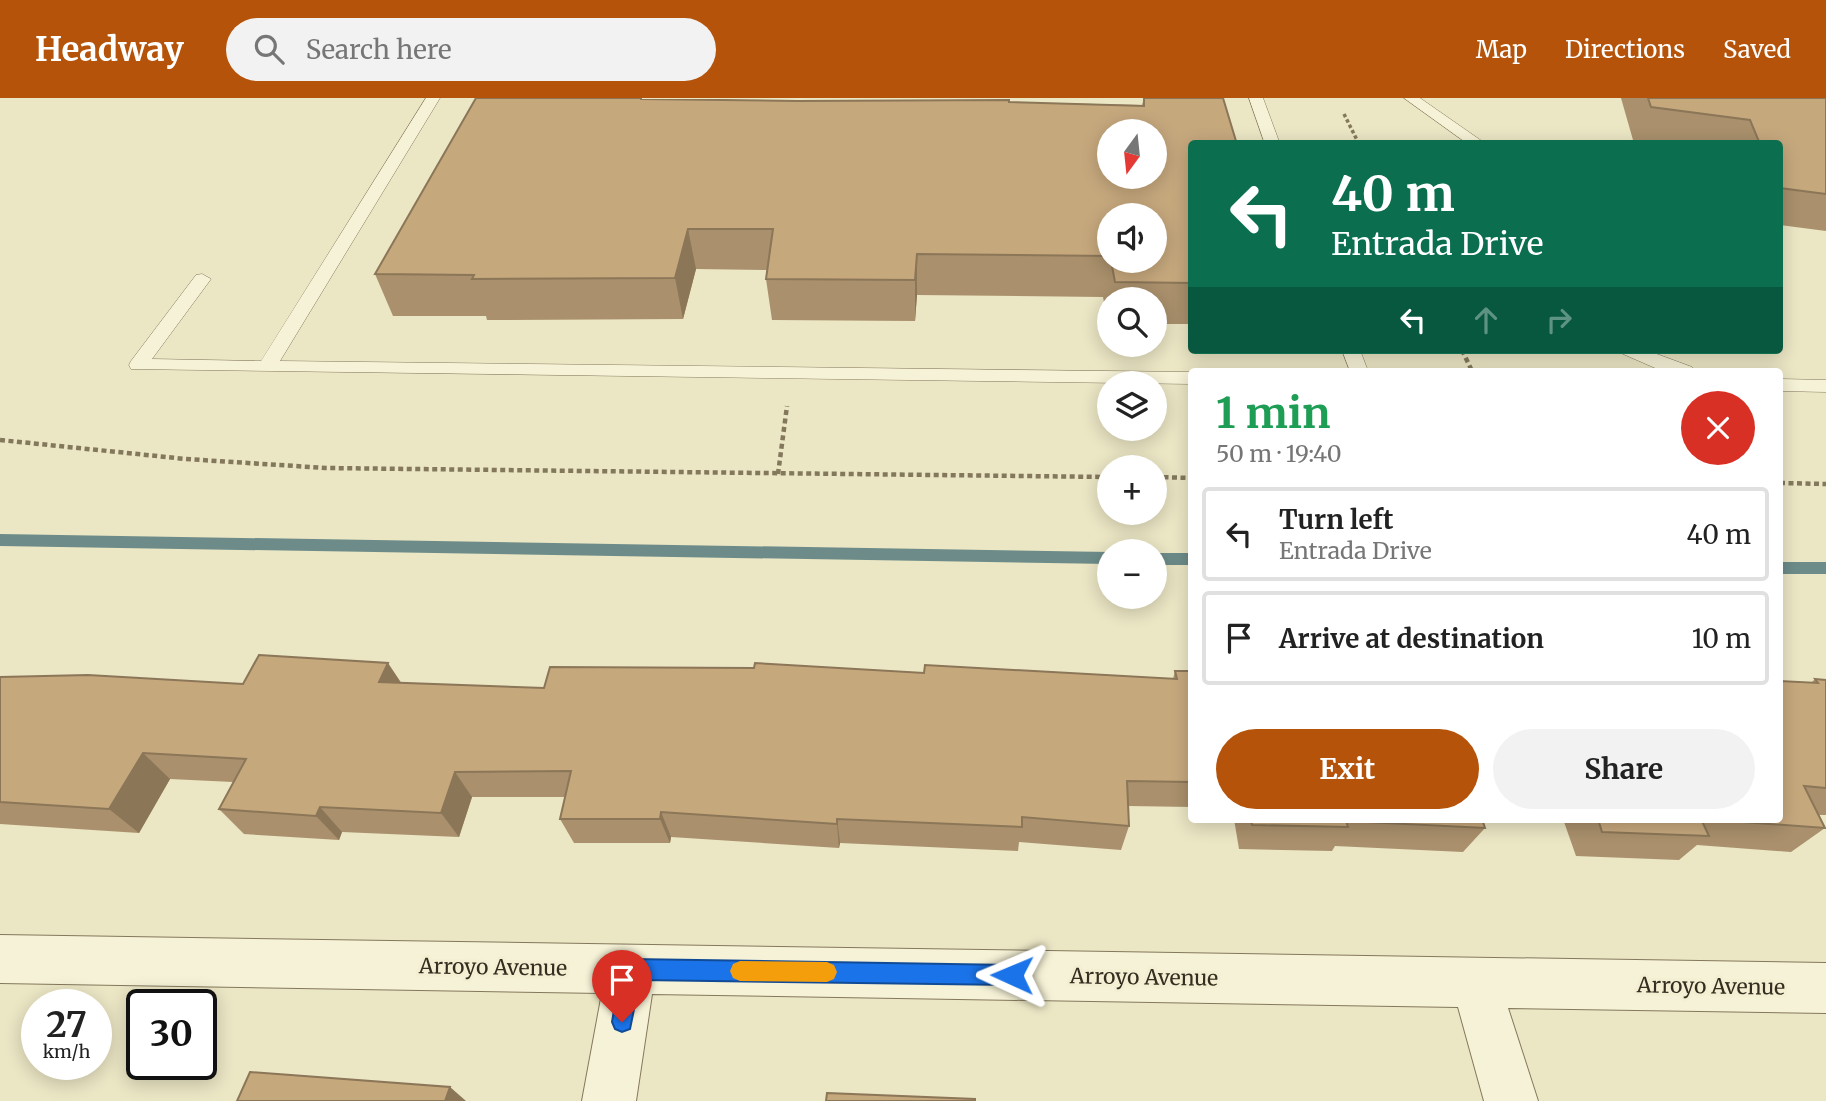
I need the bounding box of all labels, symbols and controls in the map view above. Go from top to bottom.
search box [226,18,716,81]
text: Headway [35,29,184,70]
icon: search [250,30,288,68]
text: Search here [306,33,452,66]
text: Map [1476,34,1527,65]
text: Directions [1565,34,1685,65]
text: Saved [1723,34,1791,65]
north arrow [1097,119,1167,189]
map controls [1097,119,1167,609]
text: 40 m [1331,163,1455,224]
icon: left [1216,168,1307,259]
button: sound [1097,203,1167,273]
text: Entrada Drive [1331,224,1543,264]
button: search [1097,287,1167,357]
icon: left [1394,301,1432,339]
icon: ahead [1467,301,1505,339]
icon: right [1540,301,1578,339]
button: layers [1097,371,1167,441]
text: 1 min [1216,387,1330,439]
button: close [1681,391,1755,465]
text: 50 m · 19:40 [1216,439,1342,468]
button: + [1097,455,1167,525]
text: Turn left [1279,503,1393,536]
icon: left [1220,515,1258,553]
text: 40 m [1687,518,1751,551]
text: Entrada Drive [1279,536,1432,565]
button: − [1097,539,1167,609]
icon: arrive [1220,619,1258,657]
text: Arrive at destination [1279,622,1544,655]
text: 10 m [1692,622,1751,655]
button: Exit [1216,729,1479,809]
button: Share [1493,729,1755,809]
position arrow [975,938,1049,1012]
pin [592,950,652,1022]
street label: Arroyo Avenue [418,952,567,982]
icon: arrive [603,961,641,999]
street label: Arroyo Avenue [1069,962,1218,992]
street label: Arroyo Avenue [1636,971,1785,1001]
speed limit sign: 30 [126,989,217,1080]
text: 27 [46,1003,87,1047]
text: km/h [43,1040,90,1063]

